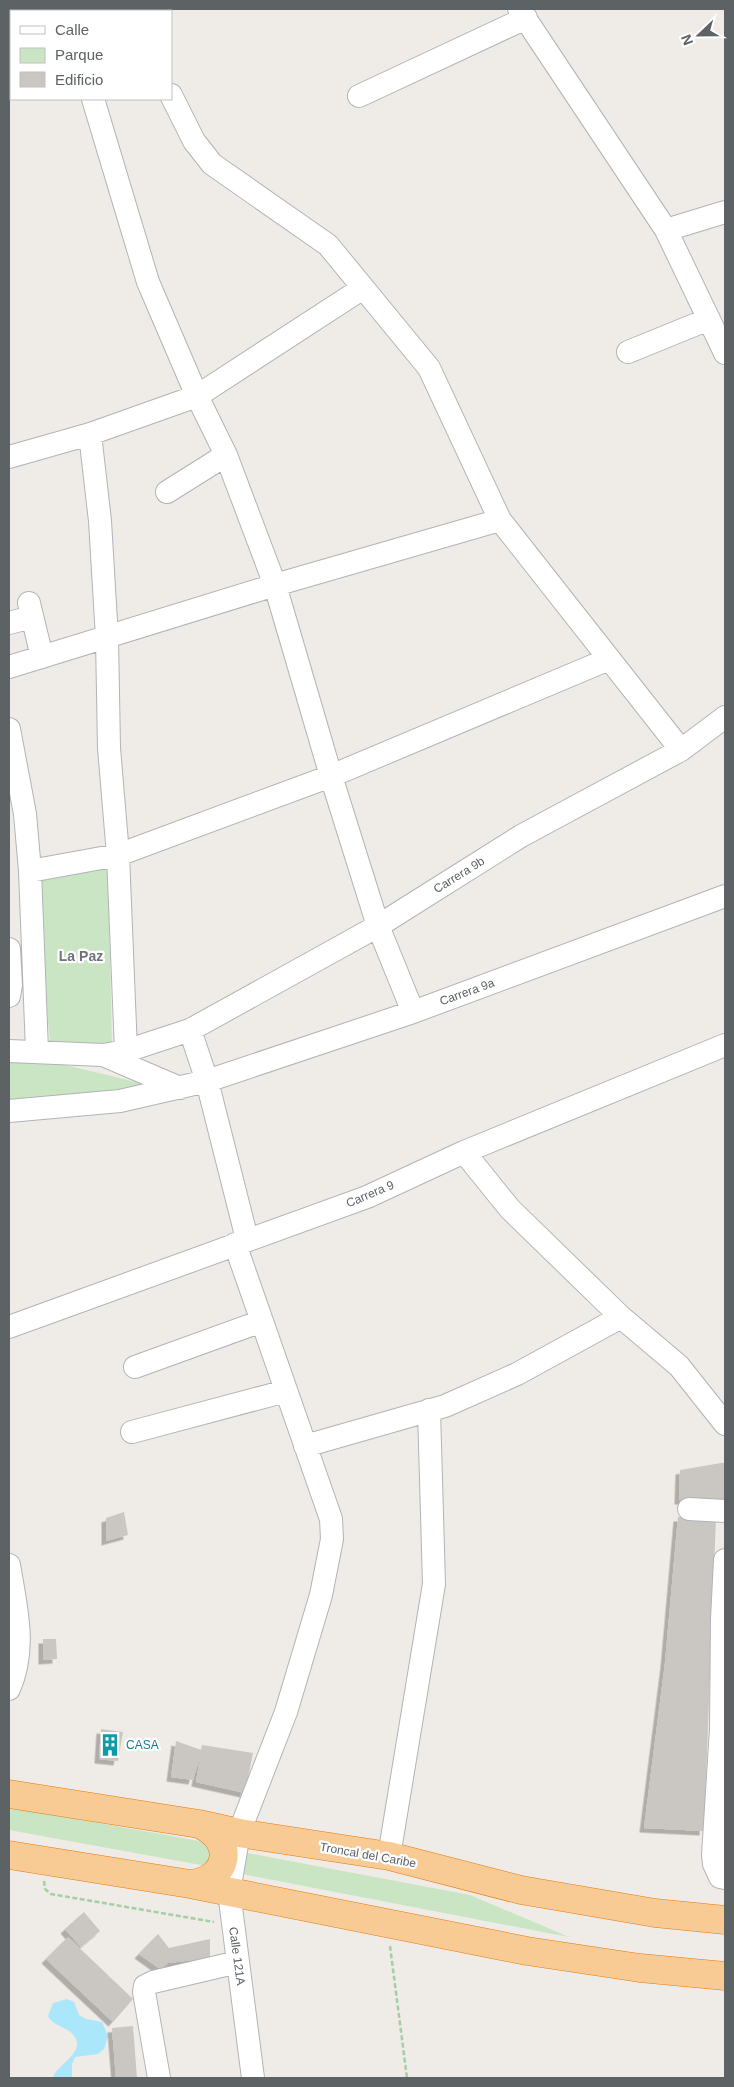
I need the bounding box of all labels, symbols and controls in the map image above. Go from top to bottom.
legend [10,10,172,100]
north arrow [674,10,724,60]
text: Calle [55,21,89,38]
text: N [678,32,696,48]
text: Parque [55,46,103,63]
text: Edificio [55,71,103,88]
street label: Carrera 9b [431,854,487,896]
district label: La Paz [59,948,103,964]
street label: Carrera 9a [438,976,497,1008]
street label: Carrera 9 [344,1178,396,1210]
building icon: CASA [97,1732,123,1758]
place label: CASA [126,1738,159,1752]
street label: Troncal del Caribe [319,1840,418,1870]
street label: Calle 121A [226,1926,248,1986]

